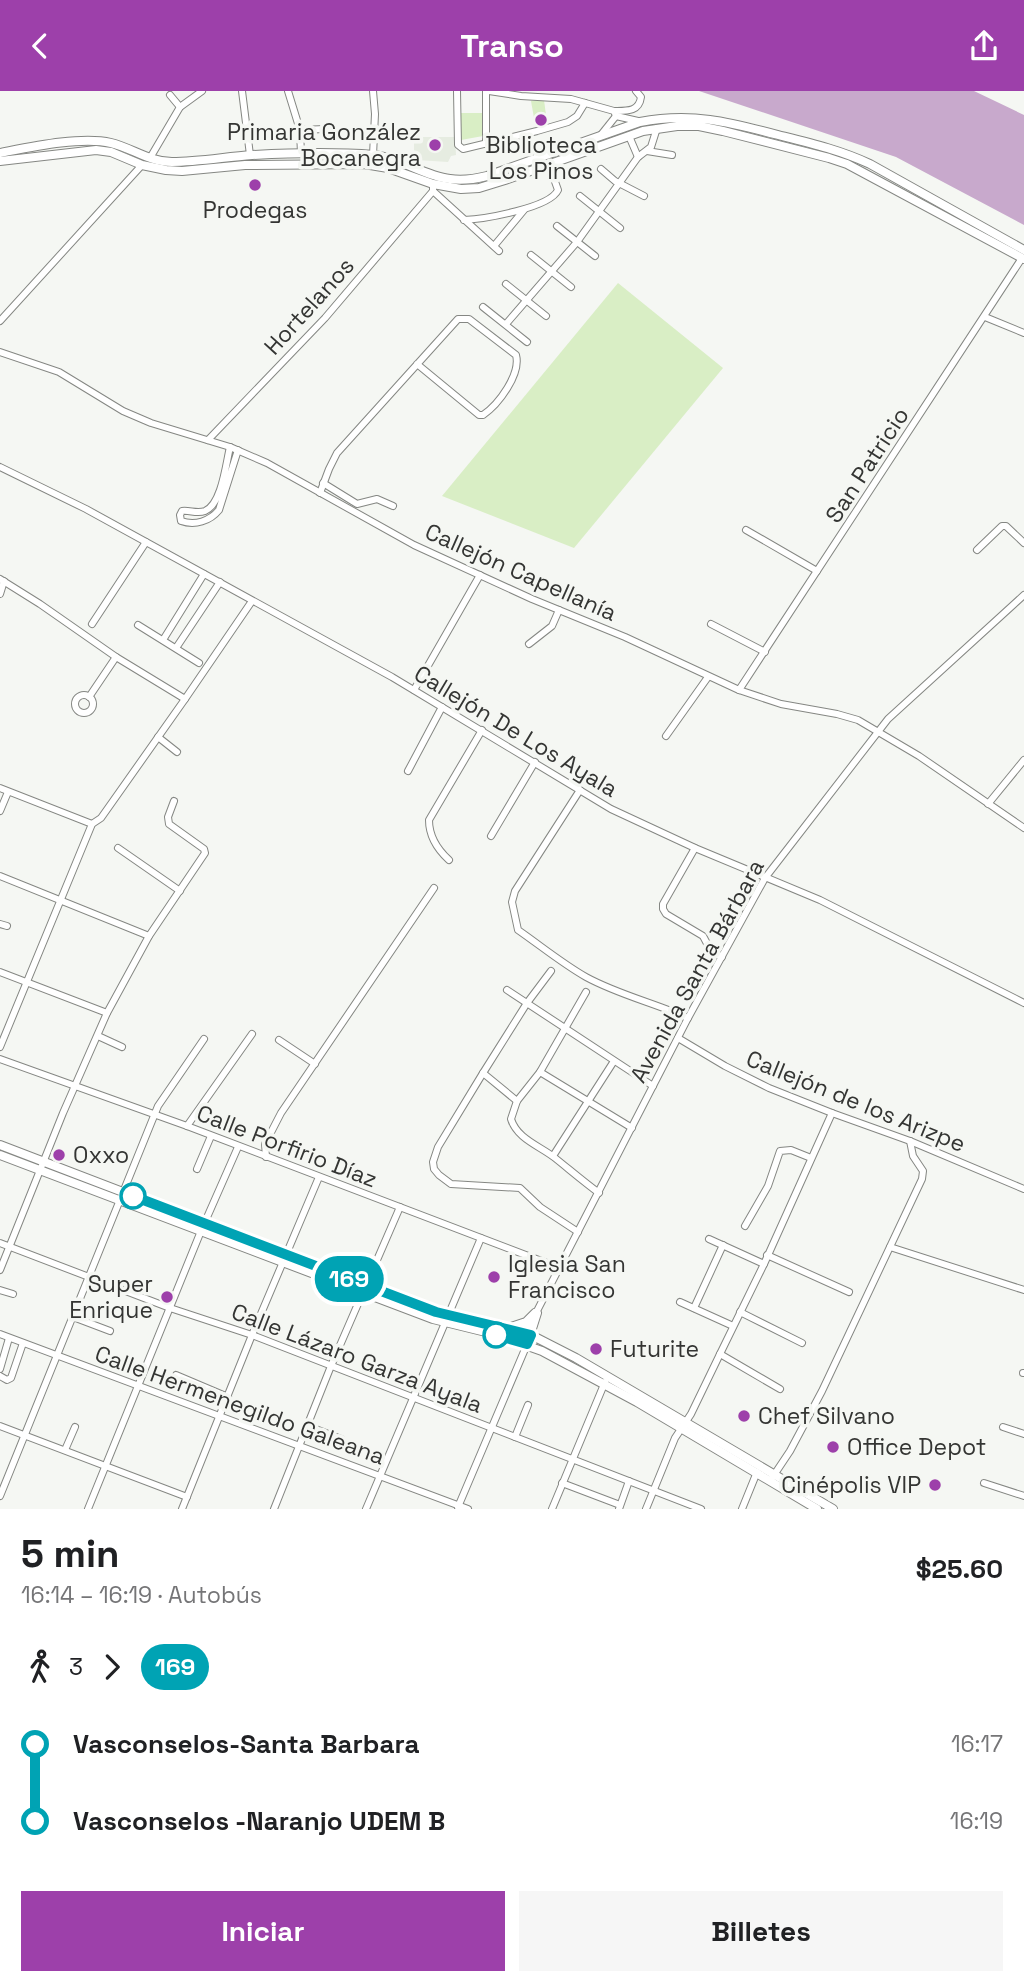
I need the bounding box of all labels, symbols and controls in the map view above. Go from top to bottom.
text: Transo [460,26,564,66]
icon: back [21,27,59,65]
icon: share [965,27,1003,65]
marker: Biblioteca Los Pinos [533,112,549,128]
place label: Primaria González Bocanegra [227,117,421,173]
place label: Biblioteca Los Pinos [485,130,597,186]
marker: Primaria González Bocanegra [427,137,443,153]
marker: Prodegas [247,177,263,193]
place label: Prodegas [203,195,307,225]
street label: Hortelanos [257,251,361,361]
street label: San Patricio [819,402,915,528]
street label: Callejón Capellanía [421,516,621,628]
street label: Callejón De Los Ayala [409,658,623,804]
street label: Avenida Santa Bárbara [623,854,771,1088]
street label: Callejón de los Arizpe [742,1043,970,1159]
street label: Calle Porfirio Díaz [193,1098,381,1194]
place label: Oxxo [73,1140,129,1170]
marker: Oxxo [51,1147,67,1163]
unlabelled marker [120,1183,146,1209]
place label: Iglesia San Francisco [508,1249,626,1305]
line badge: 169 [309,1256,389,1302]
text: 169 [329,1263,369,1294]
place label: Super Enrique [69,1269,153,1325]
marker: Iglesia San Francisco [486,1269,502,1285]
marker: Super Enrique [159,1289,175,1305]
street label: Calle Lázaro Garza Ayala [227,1296,487,1420]
unlabelled marker [483,1322,509,1348]
place label: Futurite [610,1334,699,1364]
street label: Calle Hermenegildo Galeana [91,1338,389,1472]
marker: Futurite [588,1341,604,1357]
place label: Chef Silvano [758,1401,895,1431]
marker: Chef Silvano [736,1408,752,1424]
place label: Office Depot [847,1432,986,1462]
marker: Office Depot [825,1439,841,1455]
place label: Cinépolis VIP [781,1470,921,1500]
marker: Cinépolis VIP [927,1477,943,1493]
text: 5 min [21,1530,119,1578]
text: $25.60 [916,1552,1003,1586]
text: 16:14 – 16:19 · Autobús [21,1580,262,1610]
icon: walk [21,1648,59,1686]
icon: forward [93,1648,131,1686]
text: 169 [155,1651,195,1682]
text: 3 [69,1652,83,1682]
text: Vasconselos-Santa Barbara [73,1727,419,1761]
text: 16:17 [951,1729,1003,1759]
text: Vasconselos -Naranjo UDEM B [73,1804,445,1838]
text: 16:19 [950,1806,1003,1836]
button: Iniciar [21,1891,505,1971]
button: Billetes [519,1891,1003,1971]

